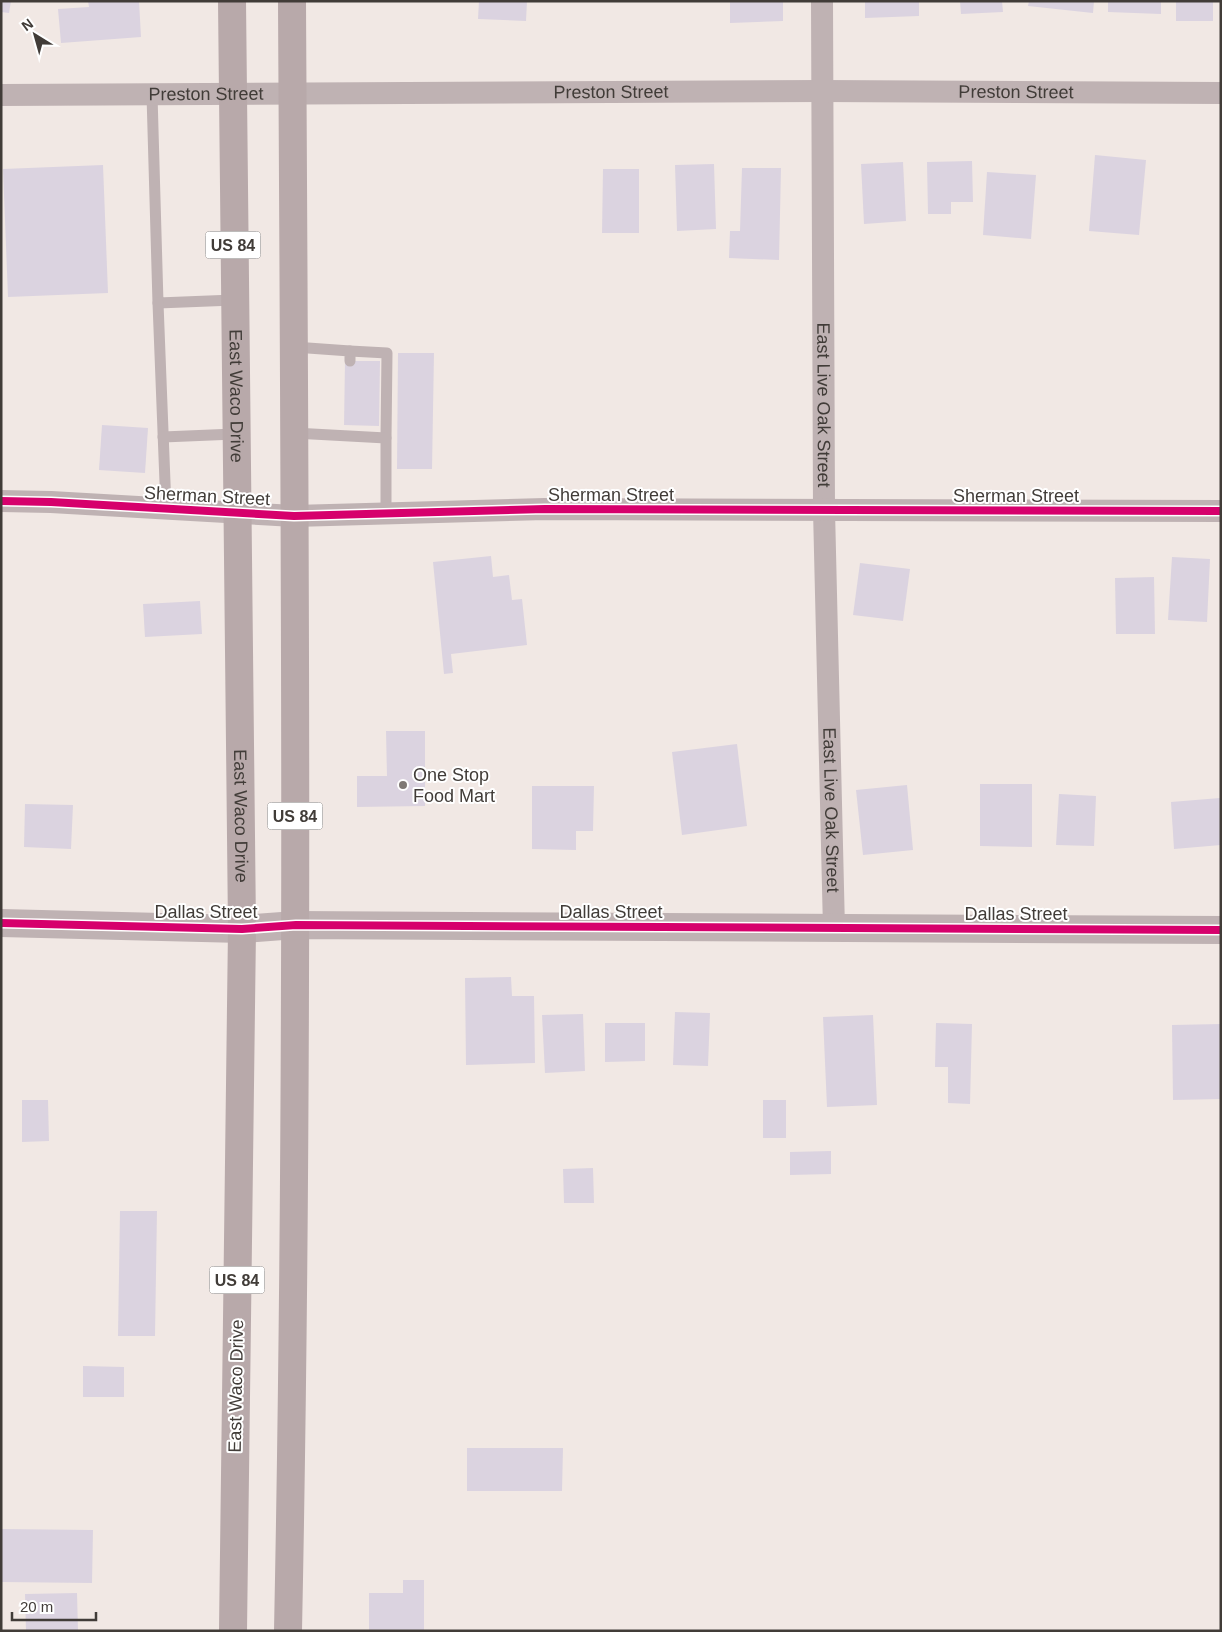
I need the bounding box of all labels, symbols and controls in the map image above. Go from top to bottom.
north arrow [10,10,60,60]
text: N [18,15,36,34]
street label: Preston Street [553,82,669,102]
street label: Preston Street [958,82,1074,102]
street label: Preston Street [148,84,264,104]
road number: US 84 [206,232,260,258]
street label: East Live Oak Street [813,322,834,488]
street label: East Waco Drive [226,329,247,463]
street label: Sherman Street [144,483,270,509]
street label: Sherman Street [548,485,674,505]
street label: Sherman Street [953,486,1079,506]
street label: East Live Oak Street [819,727,843,893]
street label: East Waco Drive [230,749,252,883]
place label: One Stop Food Mart [413,765,495,806]
marker: One Stop Food Mart [397,779,409,791]
road number: US 84 [268,802,322,829]
street label: Dallas Street [154,902,258,922]
street label: Dallas Street [559,902,663,922]
street label: Dallas Street [964,904,1068,924]
road number: US 84 [210,1266,264,1294]
street label: East Waco Drive [225,1319,247,1453]
scale bar [12,1590,96,1622]
text: 20 m [20,1598,53,1615]

